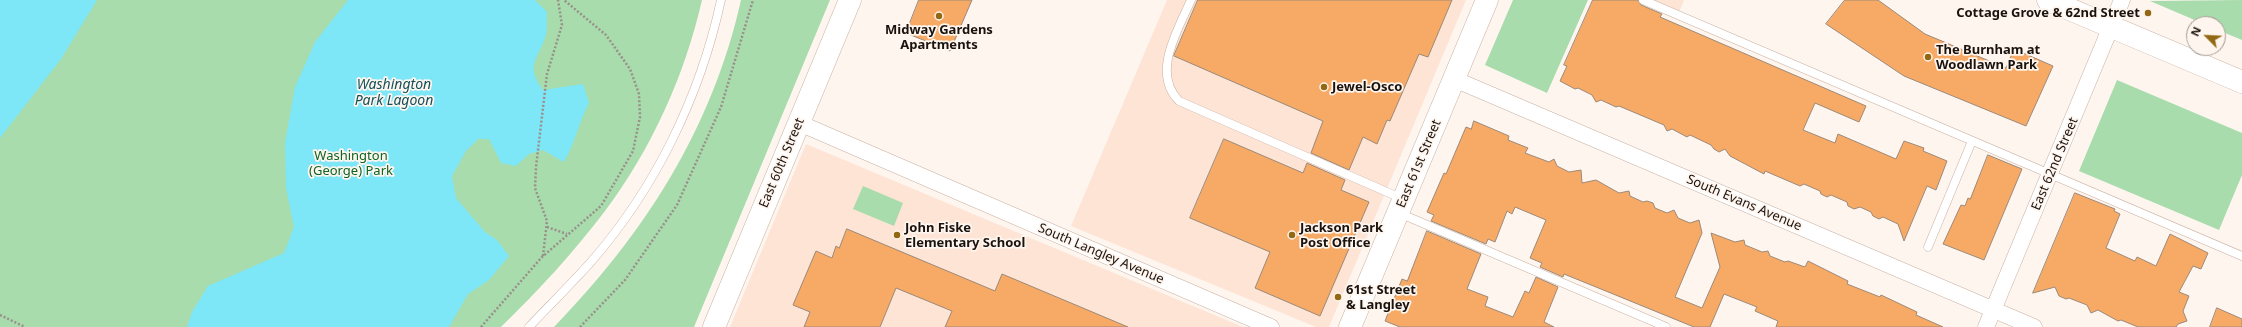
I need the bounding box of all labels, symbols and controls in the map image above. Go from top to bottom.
place label: Cottage Grove & 62nd Street [1956,5,2140,21]
marker: Cottage Grove & 62nd Street [2143,8,2153,18]
marker: Midway Gardens Apartments [934,11,944,21]
north arrow [2186,16,2226,56]
place label: Midway Gardens Apartments [885,22,993,53]
text: N [2187,24,2204,38]
place label: The Burnham at Woodlawn Park [1936,42,2040,73]
marker: The Burnham at Woodlawn Park [1923,52,1933,62]
water label: Washington Park Lagoon [355,77,433,110]
place label: Jewel-Osco [1332,79,1402,95]
marker: Jewel-Osco [1319,82,1329,92]
street label: East 62nd Street [2028,115,2082,213]
street label: East 60th Street [756,116,808,210]
street label: East 61st Street [1393,118,1445,210]
park label: Washington (George) Park [309,148,393,179]
street label: South Evans Avenue [1684,172,1804,234]
place label: John Fiske Elementary School [905,220,1025,251]
street label: South Langley Avenue [1036,220,1166,288]
place label: Jackson Park Post Office [1300,220,1383,251]
marker: John Fiske Elementary School [892,230,902,240]
marker: Jackson Park Post Office [1287,230,1297,240]
place label: 61st Street & Langley [1346,282,1416,313]
marker: 61st Street & Langley [1333,292,1343,302]

